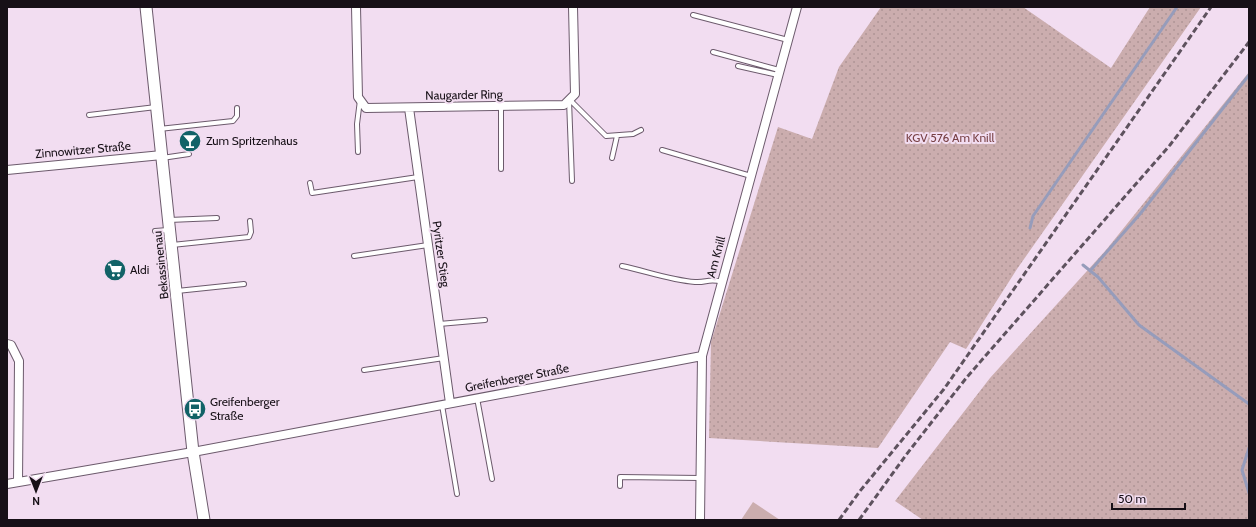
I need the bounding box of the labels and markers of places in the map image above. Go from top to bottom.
bar icon: Zum Spritzenhaus [177,128,203,154]
place label: Zum Spritzenhaus [206,133,298,148]
supermarket icon: Aldi [102,257,128,283]
place label: Aldi [130,262,149,277]
place label: Greifenberger Straße [210,394,280,423]
bus stop icon: Greifenberger Straße [182,396,208,422]

